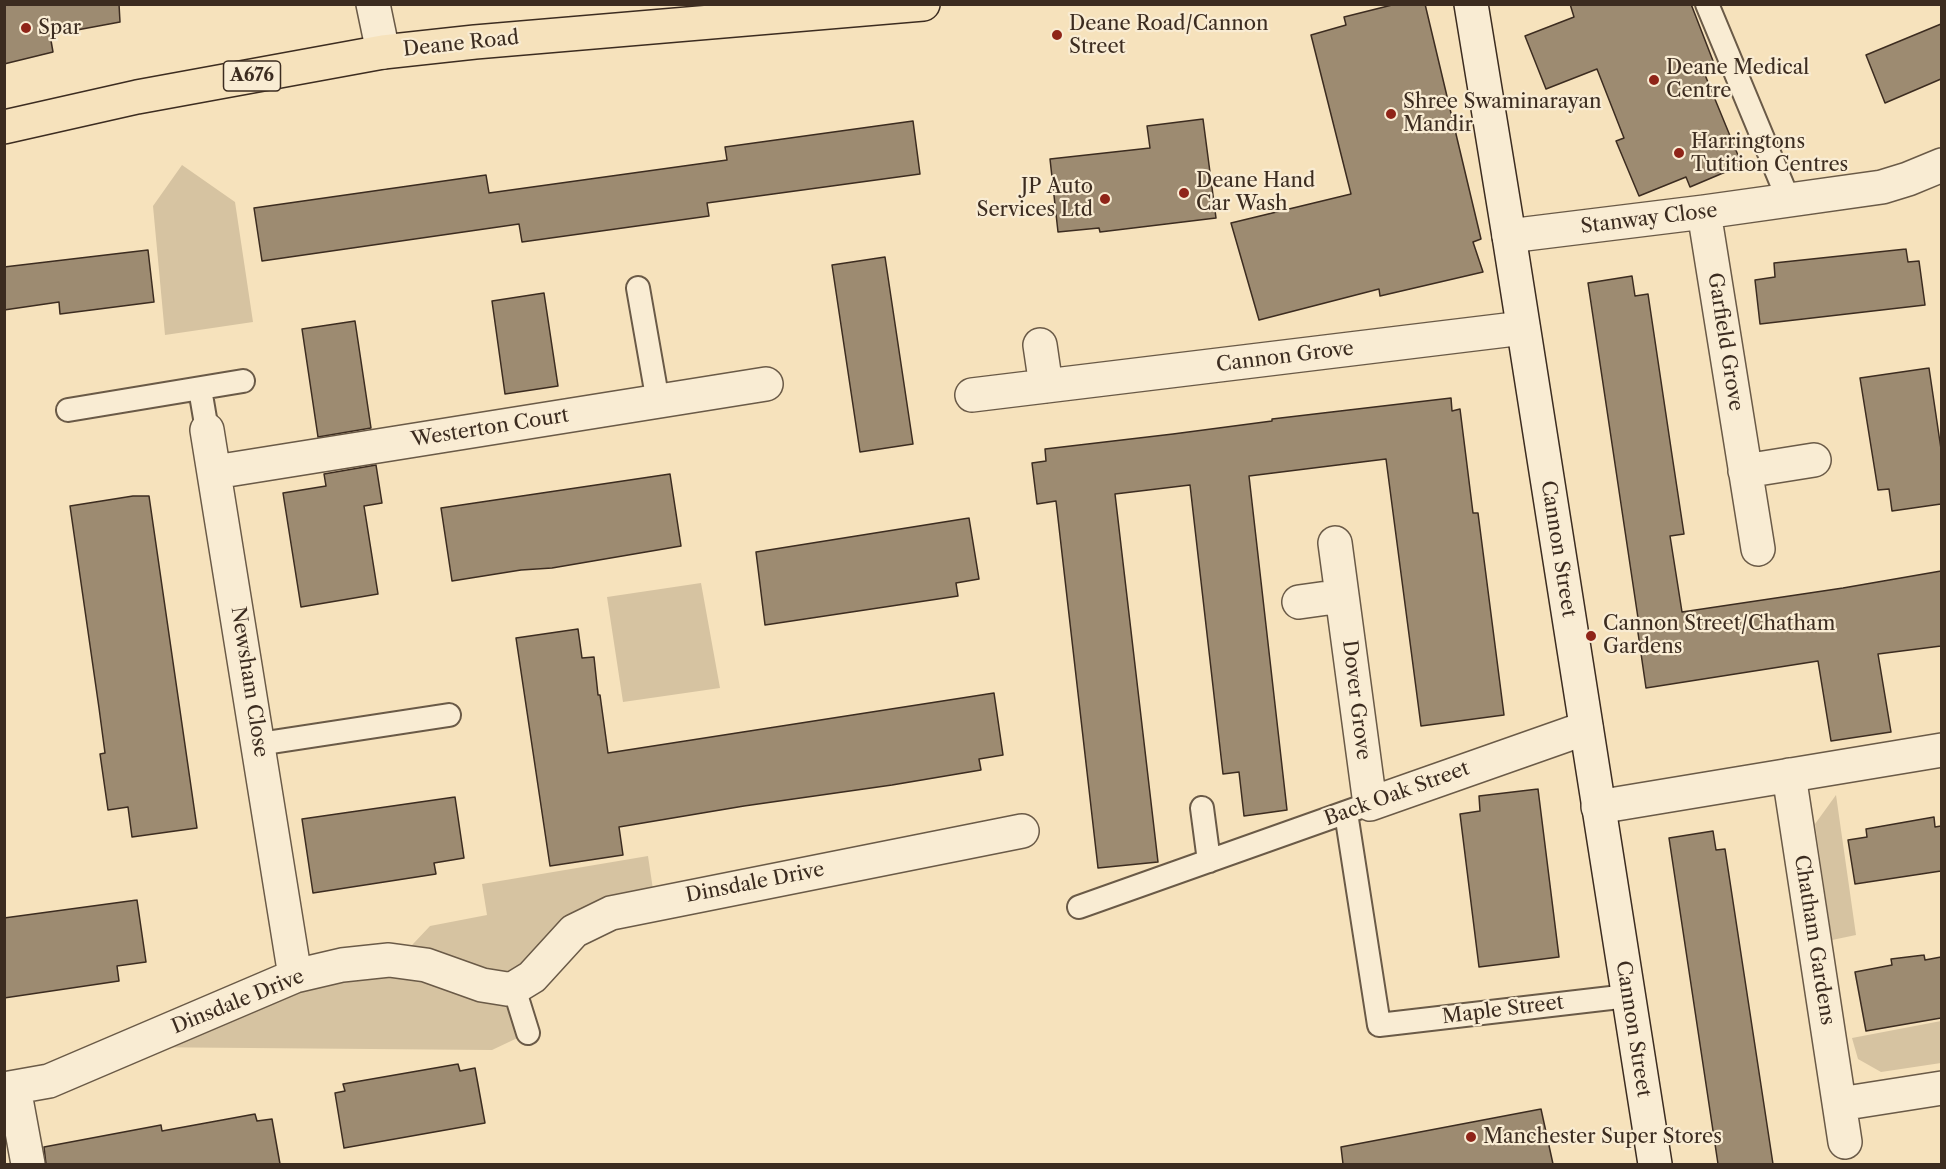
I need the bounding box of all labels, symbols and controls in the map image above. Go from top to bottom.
place label: Deane Road/Cannon Street [1069,12,1268,59]
place label: Spar [38,16,81,40]
marker: Spar [19,21,33,35]
street label: Deane Road [402,26,520,62]
marker: Deane Road/Cannon Street [1050,28,1064,42]
place label: Deane Medical Centre [1666,56,1809,103]
road number: A676 [224,61,280,91]
marker: Deane Medical Centre [1647,73,1661,87]
place label: Shree Swaminarayan Mandir [1403,90,1602,137]
marker: Shree Swaminarayan Mandir [1384,107,1398,121]
place label: Harringtons Tutition Centres [1691,130,1848,177]
marker: Harringtons Tutition Centres [1672,146,1686,160]
place label: Deane Hand Car Wash [1196,169,1315,216]
place label: JP Auto Services Ltd [976,175,1093,222]
marker: Deane Hand Car Wash [1177,186,1191,200]
marker: JP Auto Services Ltd [1098,192,1112,206]
street label: Stanway Close [1579,199,1719,239]
street label: Garfield Grove [1702,271,1748,413]
street label: Cannon Grove [1215,337,1355,377]
street label: Westerton Court [409,404,571,452]
street label: Cannon Street [1535,479,1581,619]
street label: Newsham Close [225,605,273,759]
place label: Cannon Street/Chatham Gardens [1603,612,1835,659]
marker: Cannon Street/Chatham Gardens [1584,629,1598,643]
street label: Dover Grove [1337,639,1375,761]
street label: Back Oak Street [1321,757,1473,831]
street label: Chatham Gardens [1789,853,1839,1027]
street label: Dinsdale Drive [684,858,826,908]
street label: Cannon Street [1610,959,1656,1099]
street label: Dinsdale Drive [168,965,308,1039]
street label: Maple Street [1441,991,1565,1029]
place label: Manchester Super Stores [1483,1125,1722,1149]
marker: Manchester Super Stores [1464,1130,1478,1144]

